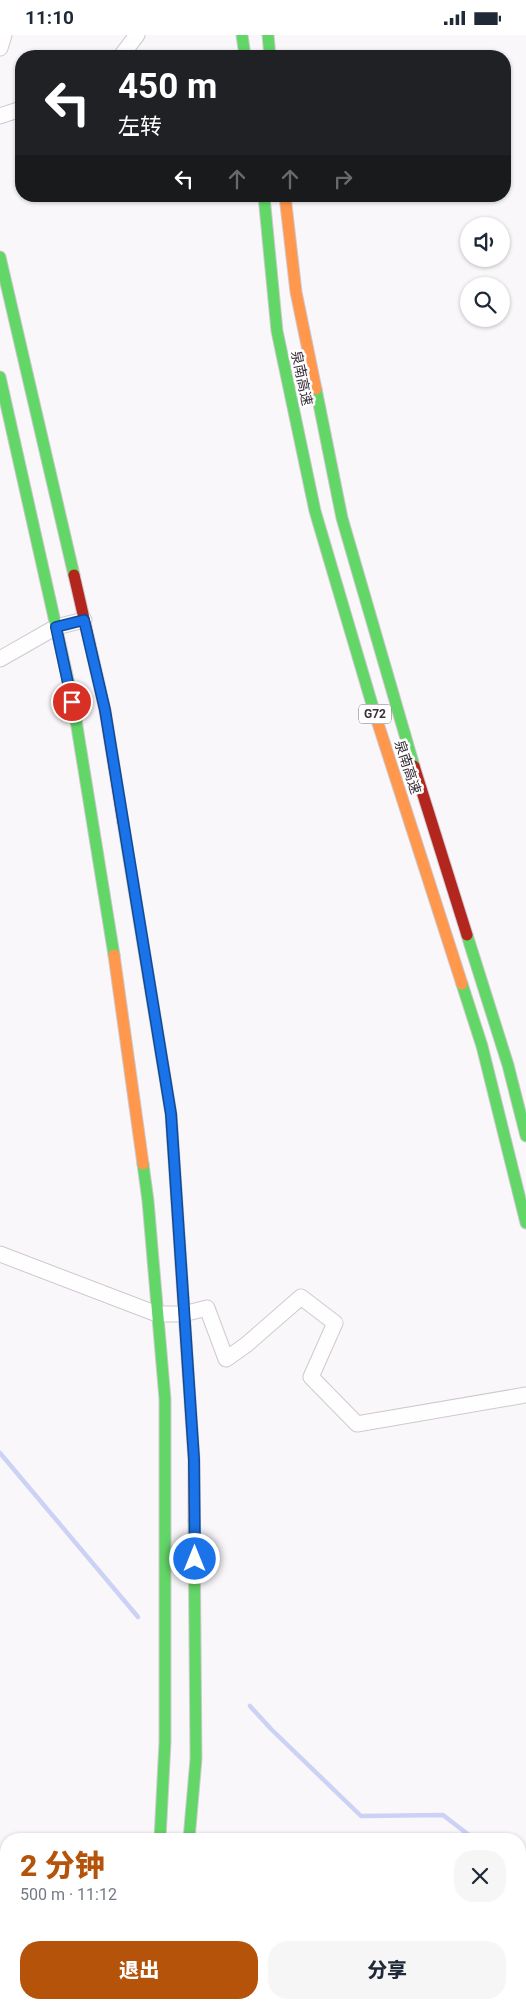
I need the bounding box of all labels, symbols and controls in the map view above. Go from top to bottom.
text: 11:10 [25,6,74,29]
text: 450 m [118,66,217,107]
icon: left [35,70,100,135]
text: 左转 [118,114,162,139]
icon: left [170,165,198,193]
icon: ahead [223,165,251,193]
icon: ahead [276,165,304,193]
icon: right [329,165,357,193]
map controls [460,217,510,327]
button: sound [460,217,510,267]
button: search [460,277,510,327]
street label: 泉南高速 [288,349,316,407]
pin [51,681,93,723]
icon: arrive [58,688,86,716]
road number: G72 [359,705,391,724]
street label: 泉南高速 [392,738,424,796]
position arrow [168,1532,220,1584]
text: 2 分钟 [20,1848,105,1883]
button: close [454,1850,506,1902]
text: 500 m · 11:12 [20,1885,117,1904]
button: 退出 [20,1941,258,1999]
button: 分享 [268,1941,506,1999]

